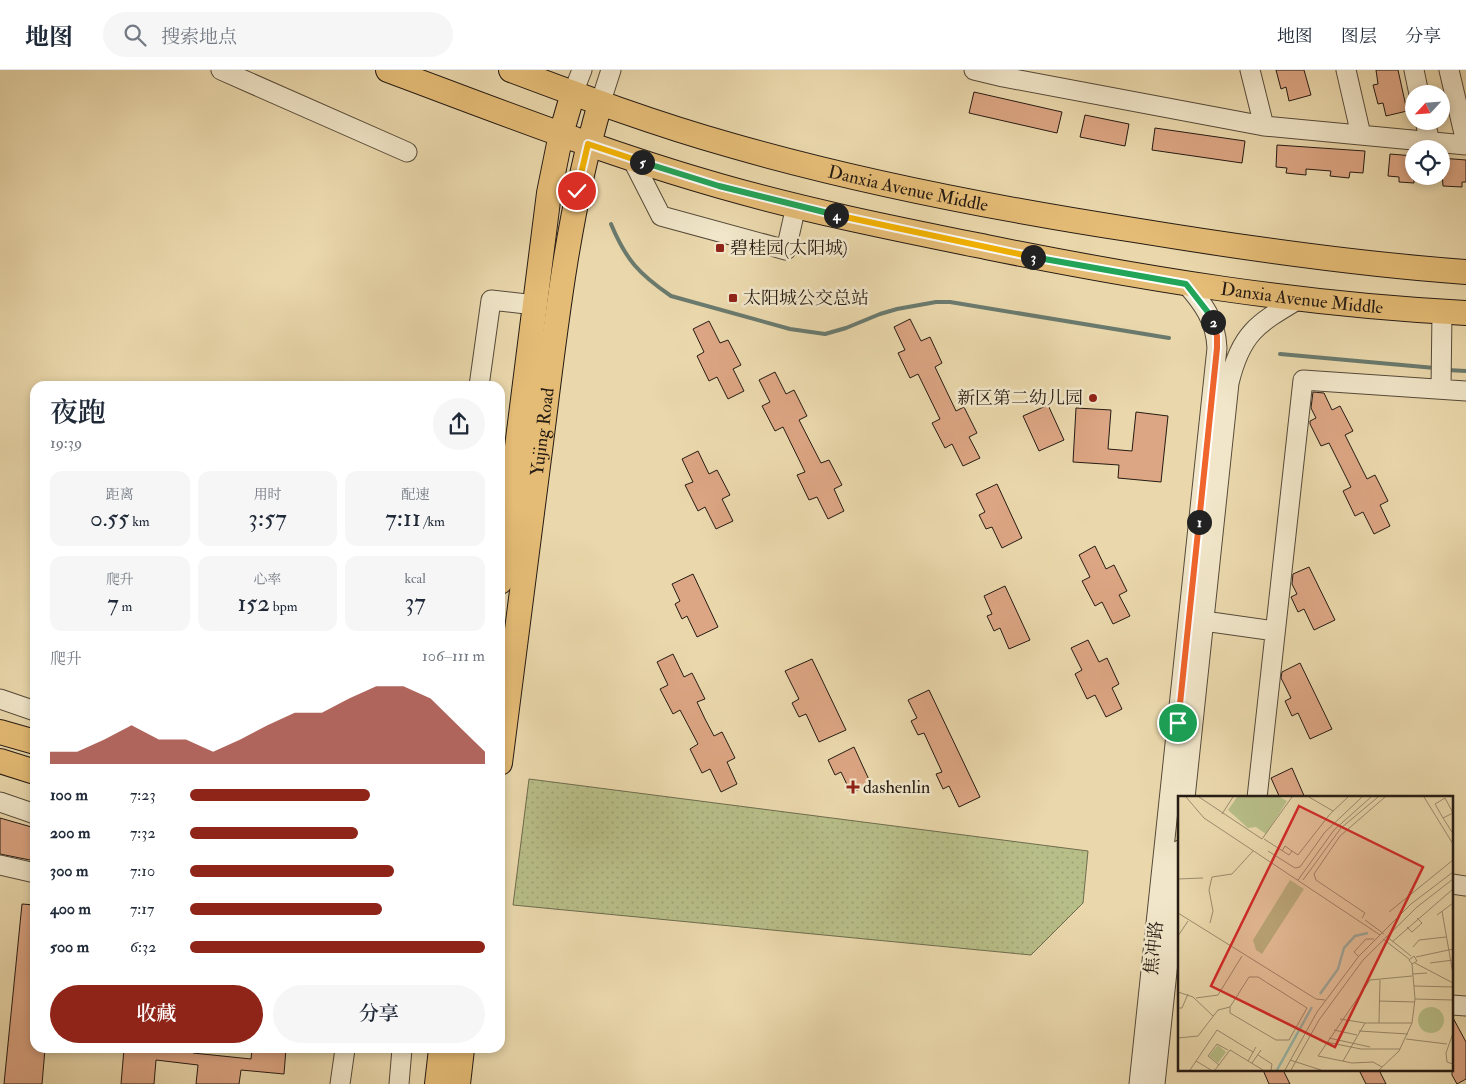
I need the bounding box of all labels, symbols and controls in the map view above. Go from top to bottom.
search box [103,12,453,57]
icon: search [121,21,149,49]
text: 地图 [25,22,73,53]
text: 搜索地点 [161,25,237,49]
text: 地图 [1277,25,1313,48]
text: 图层 [1341,25,1377,48]
text: 分享 [1405,25,1441,48]
north arrow [1405,85,1450,130]
map controls [1405,85,1450,185]
button: locate [1405,140,1450,185]
pin: 5 [630,150,654,174]
text: 5 [639,154,646,171]
street label: Danxia Avenue Middle [826,160,991,217]
pin [556,170,598,212]
icon: check [563,177,591,205]
pin: 4 [824,202,848,228]
text: 4 [833,207,840,224]
place label: 碧桂园(太阳城) [730,237,848,260]
marker: 碧桂园(太阳城) [714,242,726,254]
pin: 3 [1020,244,1046,270]
text: 3 [1031,249,1036,266]
street label: Danxia Avenue Middle [1219,277,1385,319]
place label: 太阳城公交总站 [743,287,869,310]
marker: 太阳城公交总站 [727,292,739,304]
pin: 2 [1200,310,1226,334]
text: 2 [1210,314,1217,331]
street label: Yujing Road [525,386,559,477]
place label: 新区第二幼儿园 [957,387,1083,410]
marker: 新区第二幼儿园 [1087,392,1099,404]
text: 夜跑 [50,396,106,431]
button: share [433,398,485,450]
text: 19:39 [50,433,82,453]
text: 距离 [106,486,134,503]
text: 用时 [253,486,281,503]
text: 配速 [401,486,429,503]
text: 0.55 [90,503,129,534]
text: 3:57 [248,503,287,534]
text: 7:11 [385,503,421,534]
pin: 1 [1186,510,1212,534]
text: km [129,513,150,530]
text: /km [421,513,445,530]
text: 1 [1197,514,1202,531]
text: kcal [404,570,426,587]
text: 爬升 [106,571,134,588]
text: 心率 [253,571,281,588]
text: 37 [405,587,426,618]
text: 7 [107,588,119,619]
text: 152 [237,588,270,619]
text: m [119,598,132,615]
text: bpm [270,598,298,615]
text: 106–111 m [422,646,485,666]
text: 爬升 [50,649,82,669]
pin [1157,702,1199,744]
icon: arrive [1164,709,1192,737]
place label: dashenlin [863,776,930,799]
marker: dashenlin [847,781,859,793]
text: 100 m [50,785,88,805]
text: 7:23 [130,785,156,805]
inset map [1178,796,1454,1072]
text: 200 m [50,823,90,843]
text: 7:32 [130,823,156,843]
text: 300 m [50,861,88,881]
text: 7:10 [130,861,155,881]
text: 400 m [50,899,91,919]
text: 7:17 [130,899,154,919]
street label: 焦冲路 [1140,920,1168,976]
text: 500 m [50,937,89,957]
text: 6:32 [130,937,156,957]
button: 收藏 [50,985,263,1043]
button: 分享 [273,985,485,1043]

